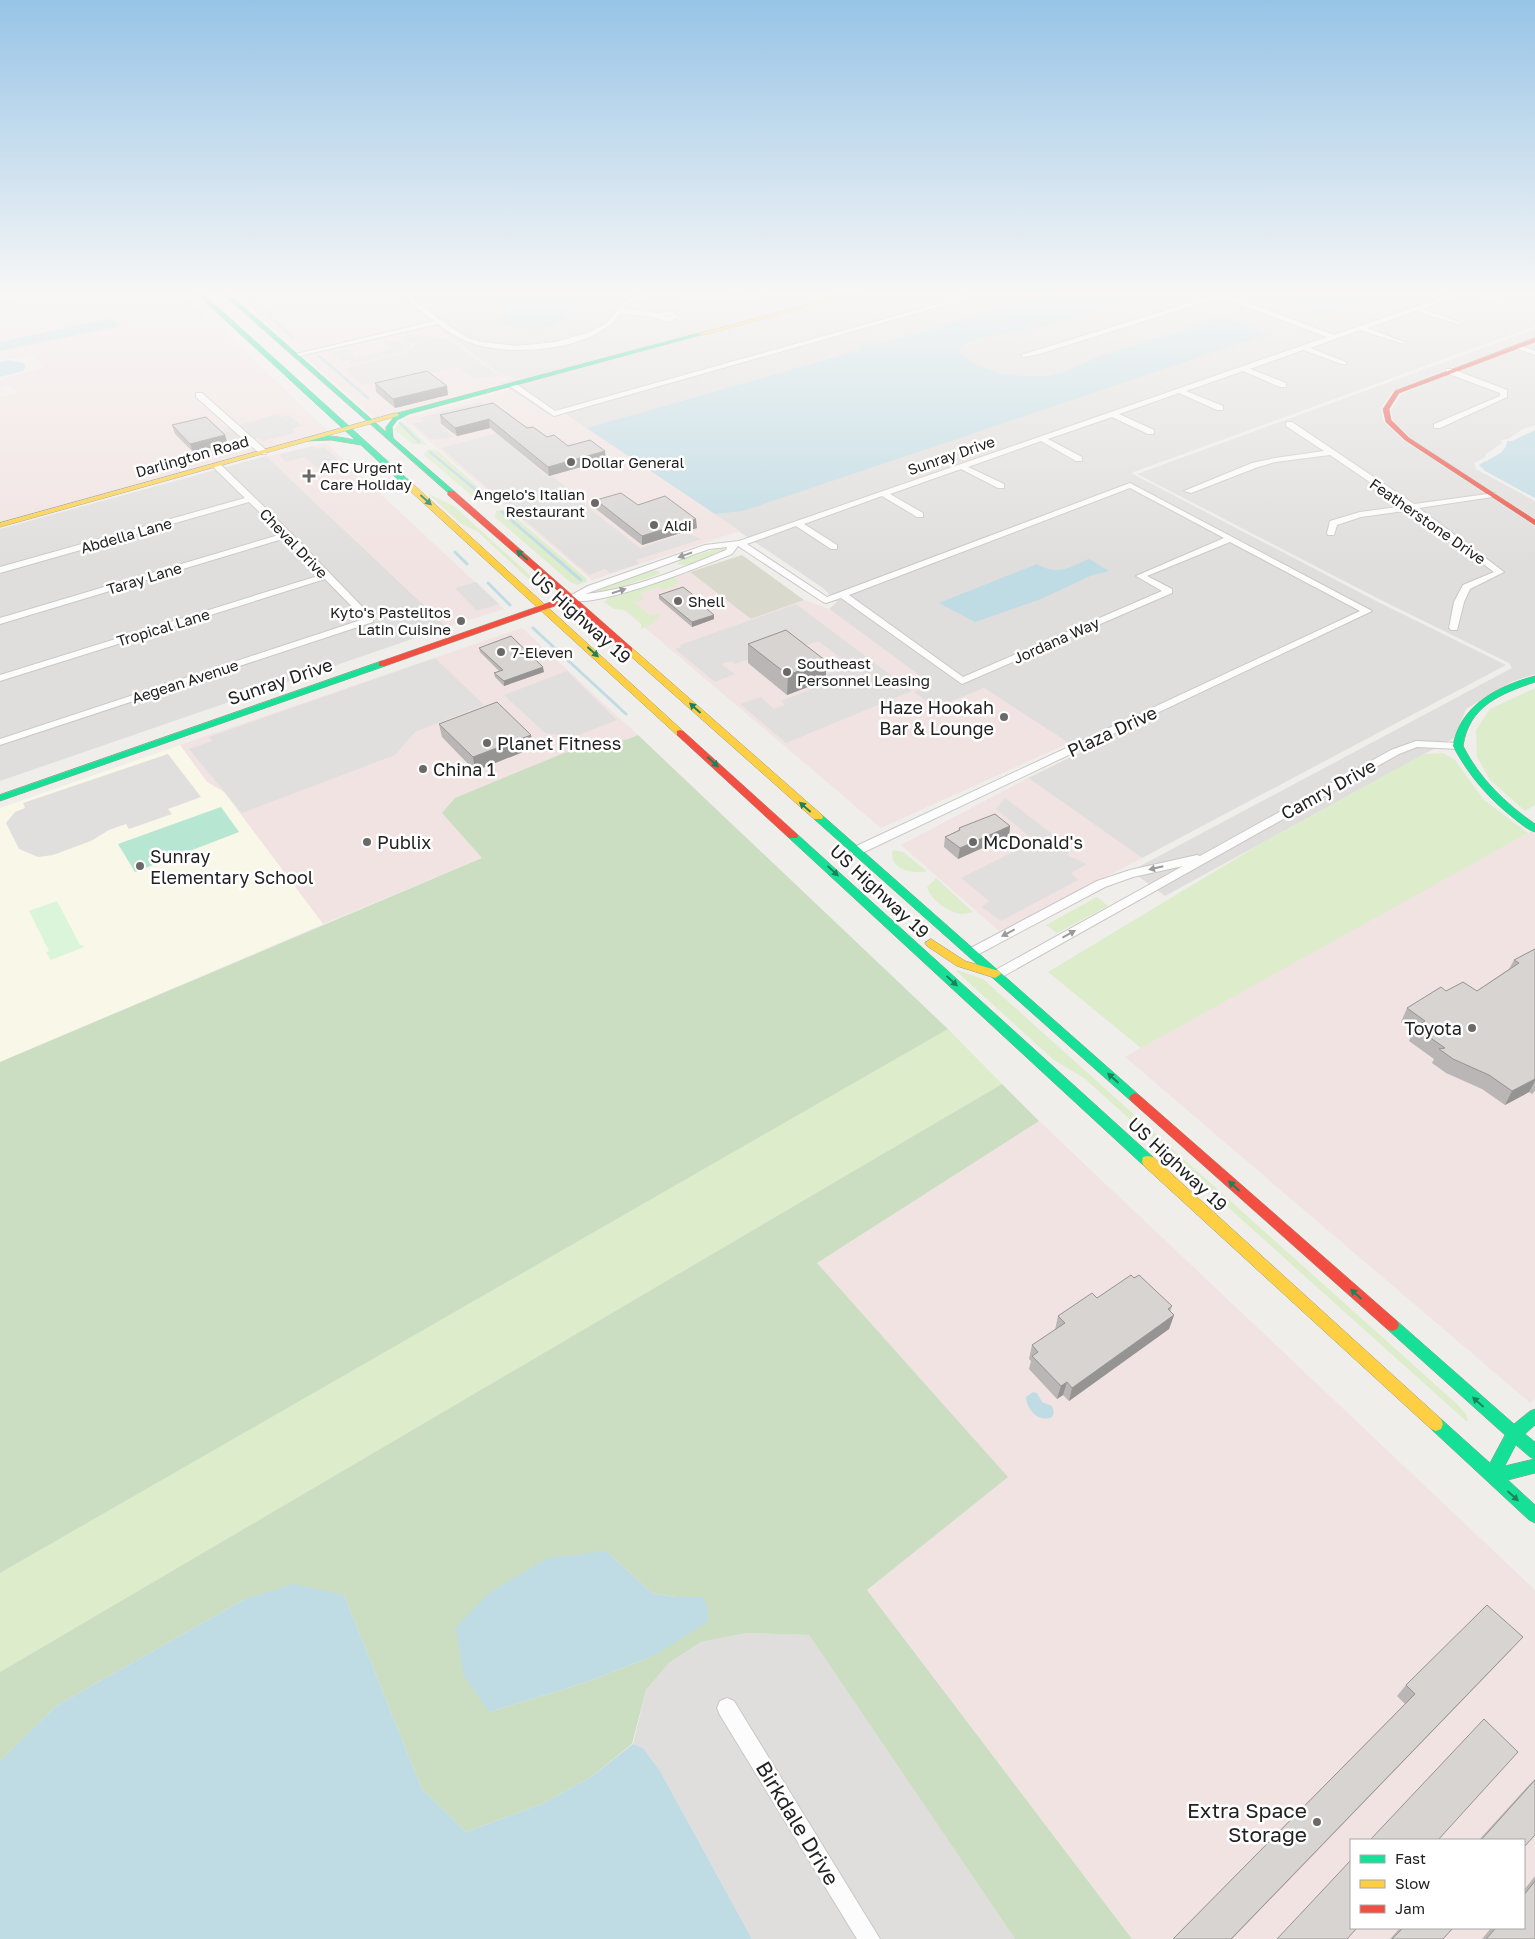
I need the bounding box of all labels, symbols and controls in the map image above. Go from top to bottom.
street label: Darlington Road [133,431,251,481]
street label: Sunray Drive [905,432,997,478]
place label: Dollar General [581,453,685,471]
marker: Dollar General [565,456,577,468]
place label: AFC Urgent Care Holiday [320,458,412,493]
marker: AFC Urgent Care Holiday [302,469,316,483]
street label: Featherstone Drive [1367,474,1490,568]
place label: Angelo's Italian Restaurant [474,485,585,520]
one-way arrow [420,494,432,506]
marker: Angelo's Italian Restaurant [589,497,601,509]
street label: Cheval Drive [256,504,332,582]
street label: Abdella Lane [78,513,174,557]
place label: Aldi [664,516,692,534]
marker: Aldi [648,519,660,531]
one-way arrow [515,549,528,560]
one-way arrow [678,552,693,559]
street label: Taray Lane [104,558,184,598]
street label: US Highway 19 [526,566,636,668]
one-way arrow [612,587,627,594]
place label: Shell [688,592,725,610]
marker: Shell [672,595,684,607]
place label: Kyto's Pastelitos Latin Cuisine [330,603,451,638]
street label: Tropical Lane [114,604,212,650]
street label: Jordana Way [1010,613,1102,667]
marker: Kyto's Pastelitos Latin Cuisine [455,615,467,627]
place label: 7-Eleven [511,643,573,661]
marker: 7-Eleven [495,646,507,658]
one-way arrow [586,646,598,658]
street label: Sunray Drive [225,653,335,709]
place label: Southeast Personnel Leasing [797,654,930,689]
street label: Aegean Avenue [129,655,241,707]
marker: Southeast Personnel Leasing [781,666,793,678]
place label: Haze Hookah Bar & Lounge [879,696,994,739]
street label: Plaza Drive [1064,701,1160,761]
one-way arrow [690,702,702,714]
marker: Haze Hookah Bar & Lounge [998,711,1010,723]
place label: Planet Fitness [497,732,621,754]
marker: Planet Fitness [481,737,493,749]
street label: Camry Drive [1277,754,1379,824]
one-way arrow [706,756,718,768]
place label: China 1 [433,758,496,780]
marker: China 1 [417,763,429,775]
one-way arrow [800,801,812,813]
place label: Publix [377,831,431,853]
place label: McDonald's [983,831,1083,853]
marker: Publix [361,836,373,848]
marker: McDonald's [967,836,979,848]
street label: US Highway 19 [826,839,934,943]
place label: Sunray Elementary School [150,845,314,888]
marker: Sunray Elementary School [134,860,146,872]
one-way arrow [1149,864,1164,872]
one-way arrow [826,865,838,877]
one-way arrow [1001,929,1016,937]
one-way arrow [1063,930,1076,939]
one-way arrow [946,975,958,987]
place label: Toyota [1404,1017,1462,1039]
marker: Toyota [1466,1022,1478,1034]
one-way arrow [1107,1072,1119,1084]
street label: US Highway 19 [1124,1112,1232,1216]
one-way arrow [1229,1180,1241,1192]
one-way arrow [1350,1289,1362,1300]
one-way arrow [1471,1396,1484,1407]
one-way arrow [1507,1490,1520,1501]
street label: Birkdale Drive [751,1756,845,1890]
place label: Extra Space Storage [1187,1797,1307,1847]
marker: Extra Space Storage [1311,1816,1323,1828]
legend [1350,1839,1525,1929]
text: Fast [1395,1849,1426,1867]
text: Slow [1395,1874,1430,1892]
text: Jam [1395,1899,1425,1917]

